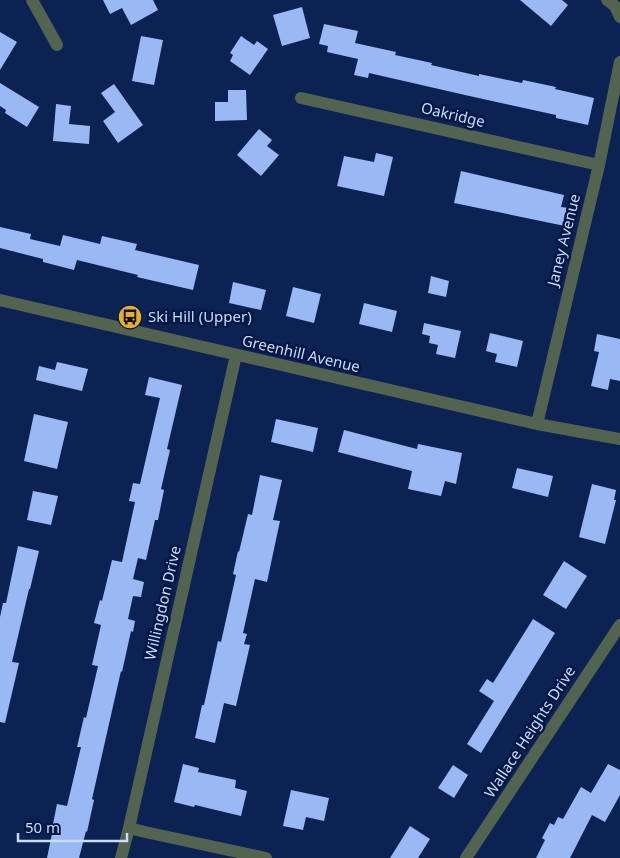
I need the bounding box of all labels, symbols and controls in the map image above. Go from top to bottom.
street label: Oakridge [419,97,487,131]
street label: Janey Avenue [541,192,584,290]
bus stop icon: Ski Hill (Upper) [117,304,143,330]
place label: Ski Hill (Upper) [148,306,252,326]
street label: Greenhill Avenue [240,330,362,376]
street label: Willingdon Drive [139,544,185,662]
street label: Wallace Heights Drive [479,662,579,801]
scale bar [18,810,126,842]
text: 50 m [25,817,60,837]

